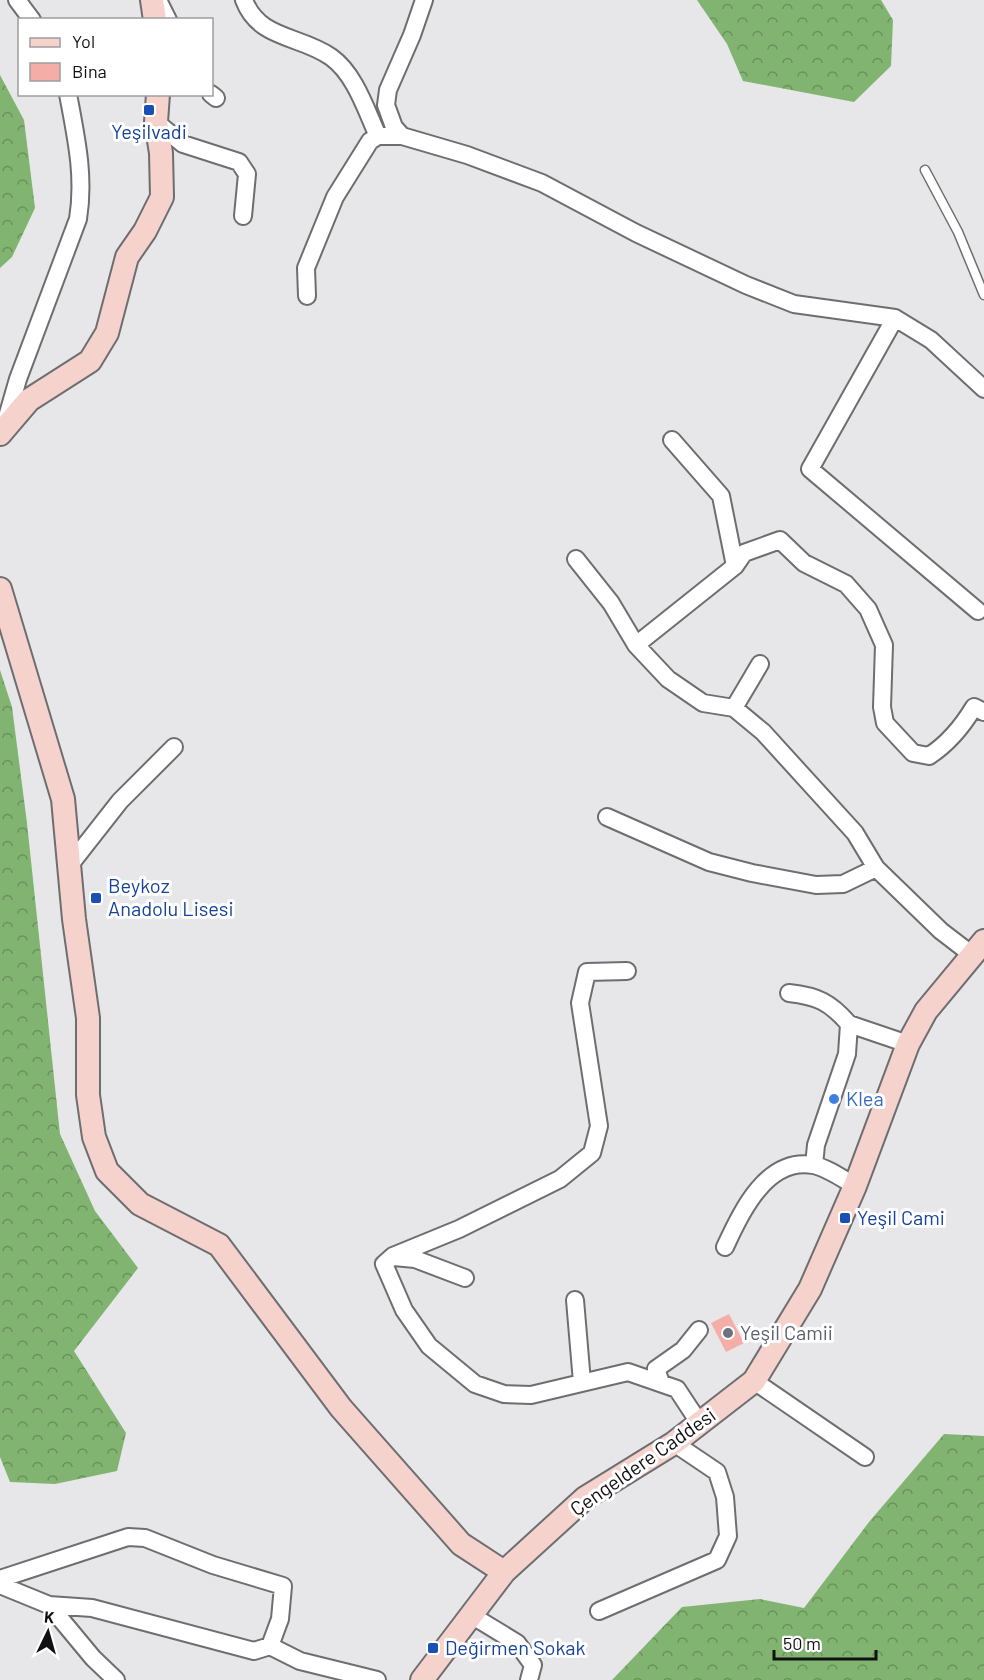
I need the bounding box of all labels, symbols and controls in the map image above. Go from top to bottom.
legend [18,18,213,96]
text: Yol [72,30,95,52]
text: Bina [72,60,107,82]
marker: Yeşilvadi [142,103,156,117]
place label: Yeşilvadi [111,119,187,143]
place label: Beykoz Anadolu Lisesi [108,873,234,920]
marker: Beykoz Anadolu Lisesi [89,891,103,905]
place label: Klea [846,1086,884,1110]
marker: Klea [827,1092,841,1106]
place label: Yeşil Cami [857,1205,945,1229]
marker: Yeşil Cami [838,1211,852,1225]
place label: Yeşil Camii [740,1320,833,1344]
marker: Yeşil Camii [721,1326,735,1340]
street label: Çengeldere Caddesi [565,1402,720,1520]
north arrow [18,1602,78,1662]
text: K [44,1607,55,1626]
scale bar [774,1623,876,1661]
text: 50 m [783,1632,821,1654]
place label: Değirmen Sokak [445,1635,586,1659]
marker: Değirmen Sokak [426,1641,440,1655]

